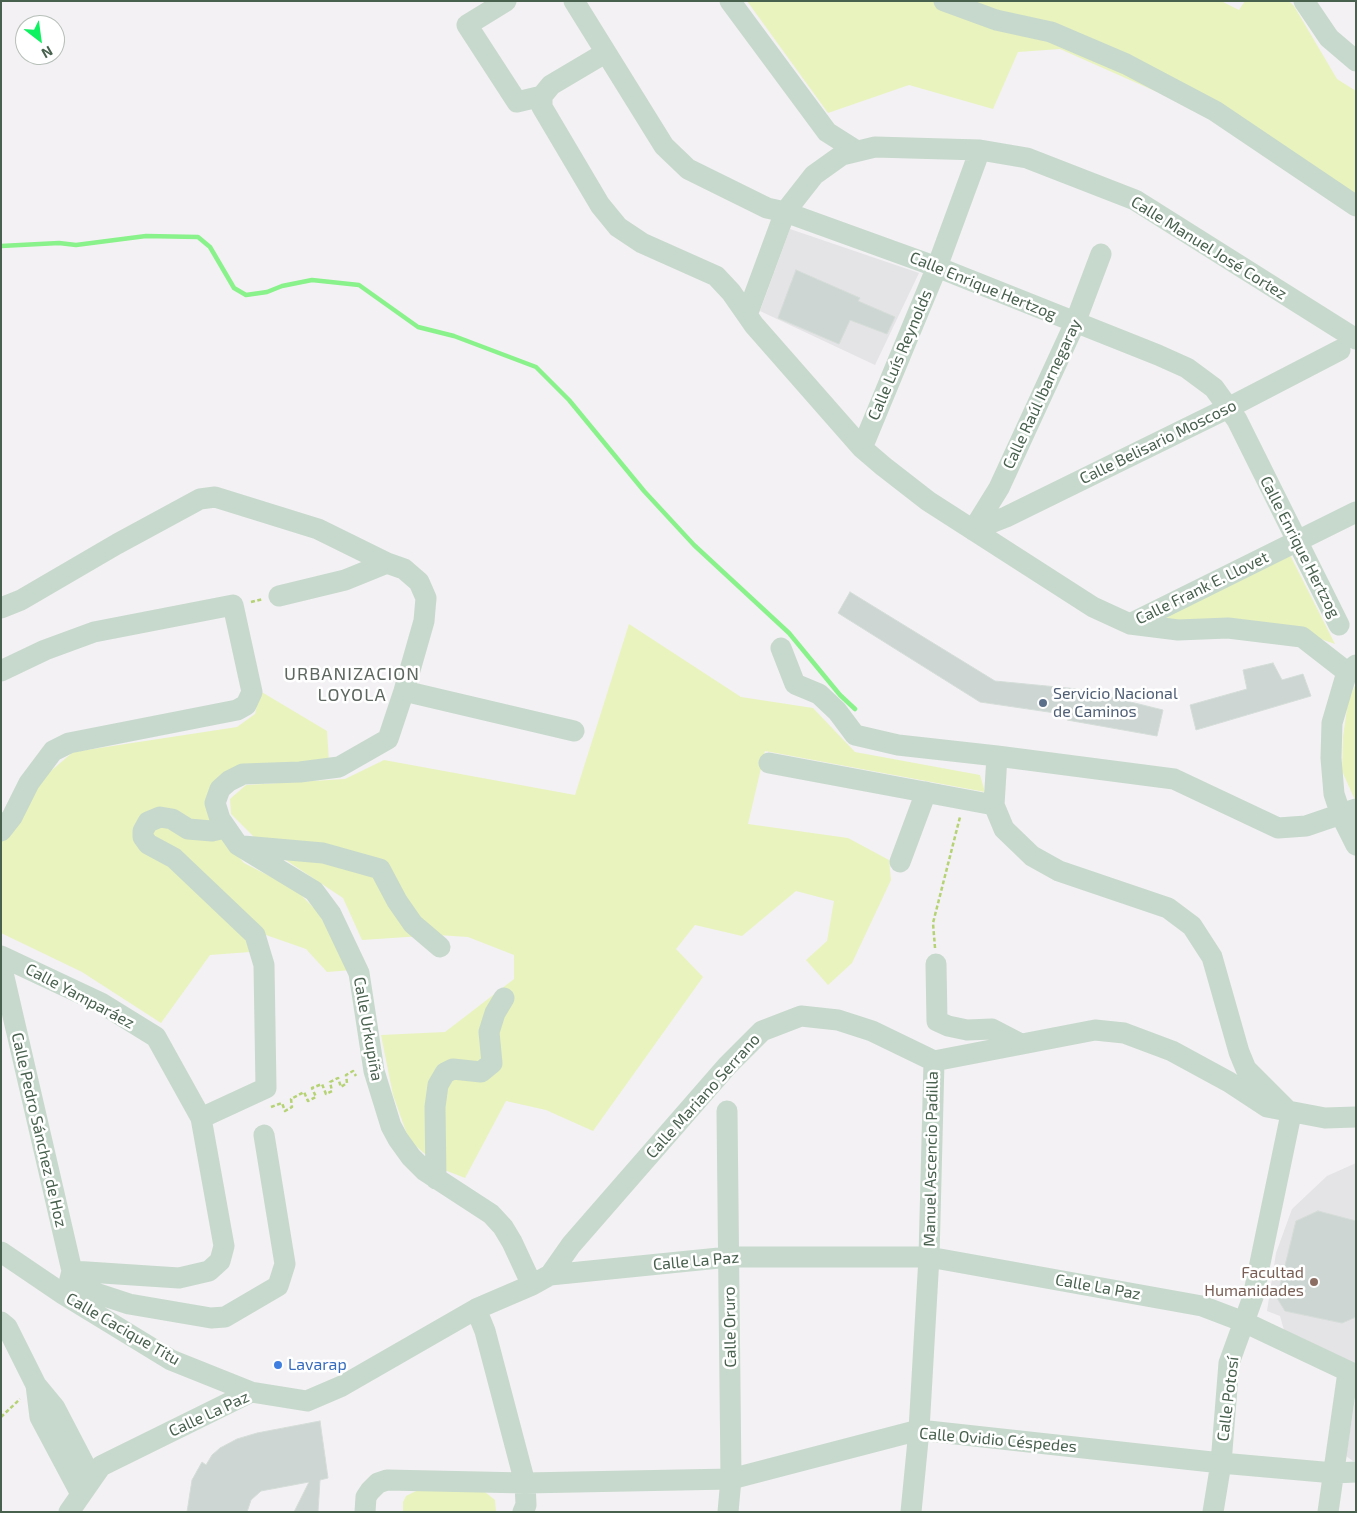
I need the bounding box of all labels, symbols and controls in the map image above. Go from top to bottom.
north arrow [15,15,65,65]
text: N [39,43,56,62]
street label: Calle Manuel José Cortez [1128,192,1290,304]
street label: Calle Enrique Hertzog [907,248,1059,324]
street label: Calle Luís Reynolds [864,287,936,423]
street label: Calle Raúl Ibarnegaray [999,316,1085,472]
street label: Calle Belisario Moscoso [1076,396,1240,488]
street label: Calle Enrique Hertzog [1256,473,1344,621]
street label: Calle Frank E. Llovet [1132,548,1272,628]
district label: URBANIZACION LOYOLA [283,663,421,706]
place label: Servicio Nacional de Caminos [1053,684,1178,722]
marker: Servicio Nacional de Caminos [1037,697,1049,709]
street label: Calle Yamparáez [22,959,138,1033]
street label: Calle Urkupiña [349,976,387,1082]
street label: Calle Mariano Serrano [642,1030,764,1162]
street label: Calle Pedro Sánchez de Hoz [7,1031,71,1229]
street label: Manuel Ascencio Padilla [920,1071,942,1247]
street label: Calle La Paz [652,1248,740,1274]
place label: Facultad Humanidades [1204,1263,1304,1301]
street label: Calle La Paz [1054,1270,1142,1304]
marker: Facultad Humanidades [1308,1276,1320,1288]
street label: Calle Oruro [720,1286,740,1368]
street label: Calle Cacique Titu [63,1289,183,1369]
place label: Lavarap [288,1355,347,1375]
street label: Calle Potosí [1213,1356,1243,1442]
marker: Lavarap [272,1359,284,1371]
street label: Calle La Paz [166,1387,252,1441]
street label: Calle Ovidio Céspedes [918,1424,1078,1456]

